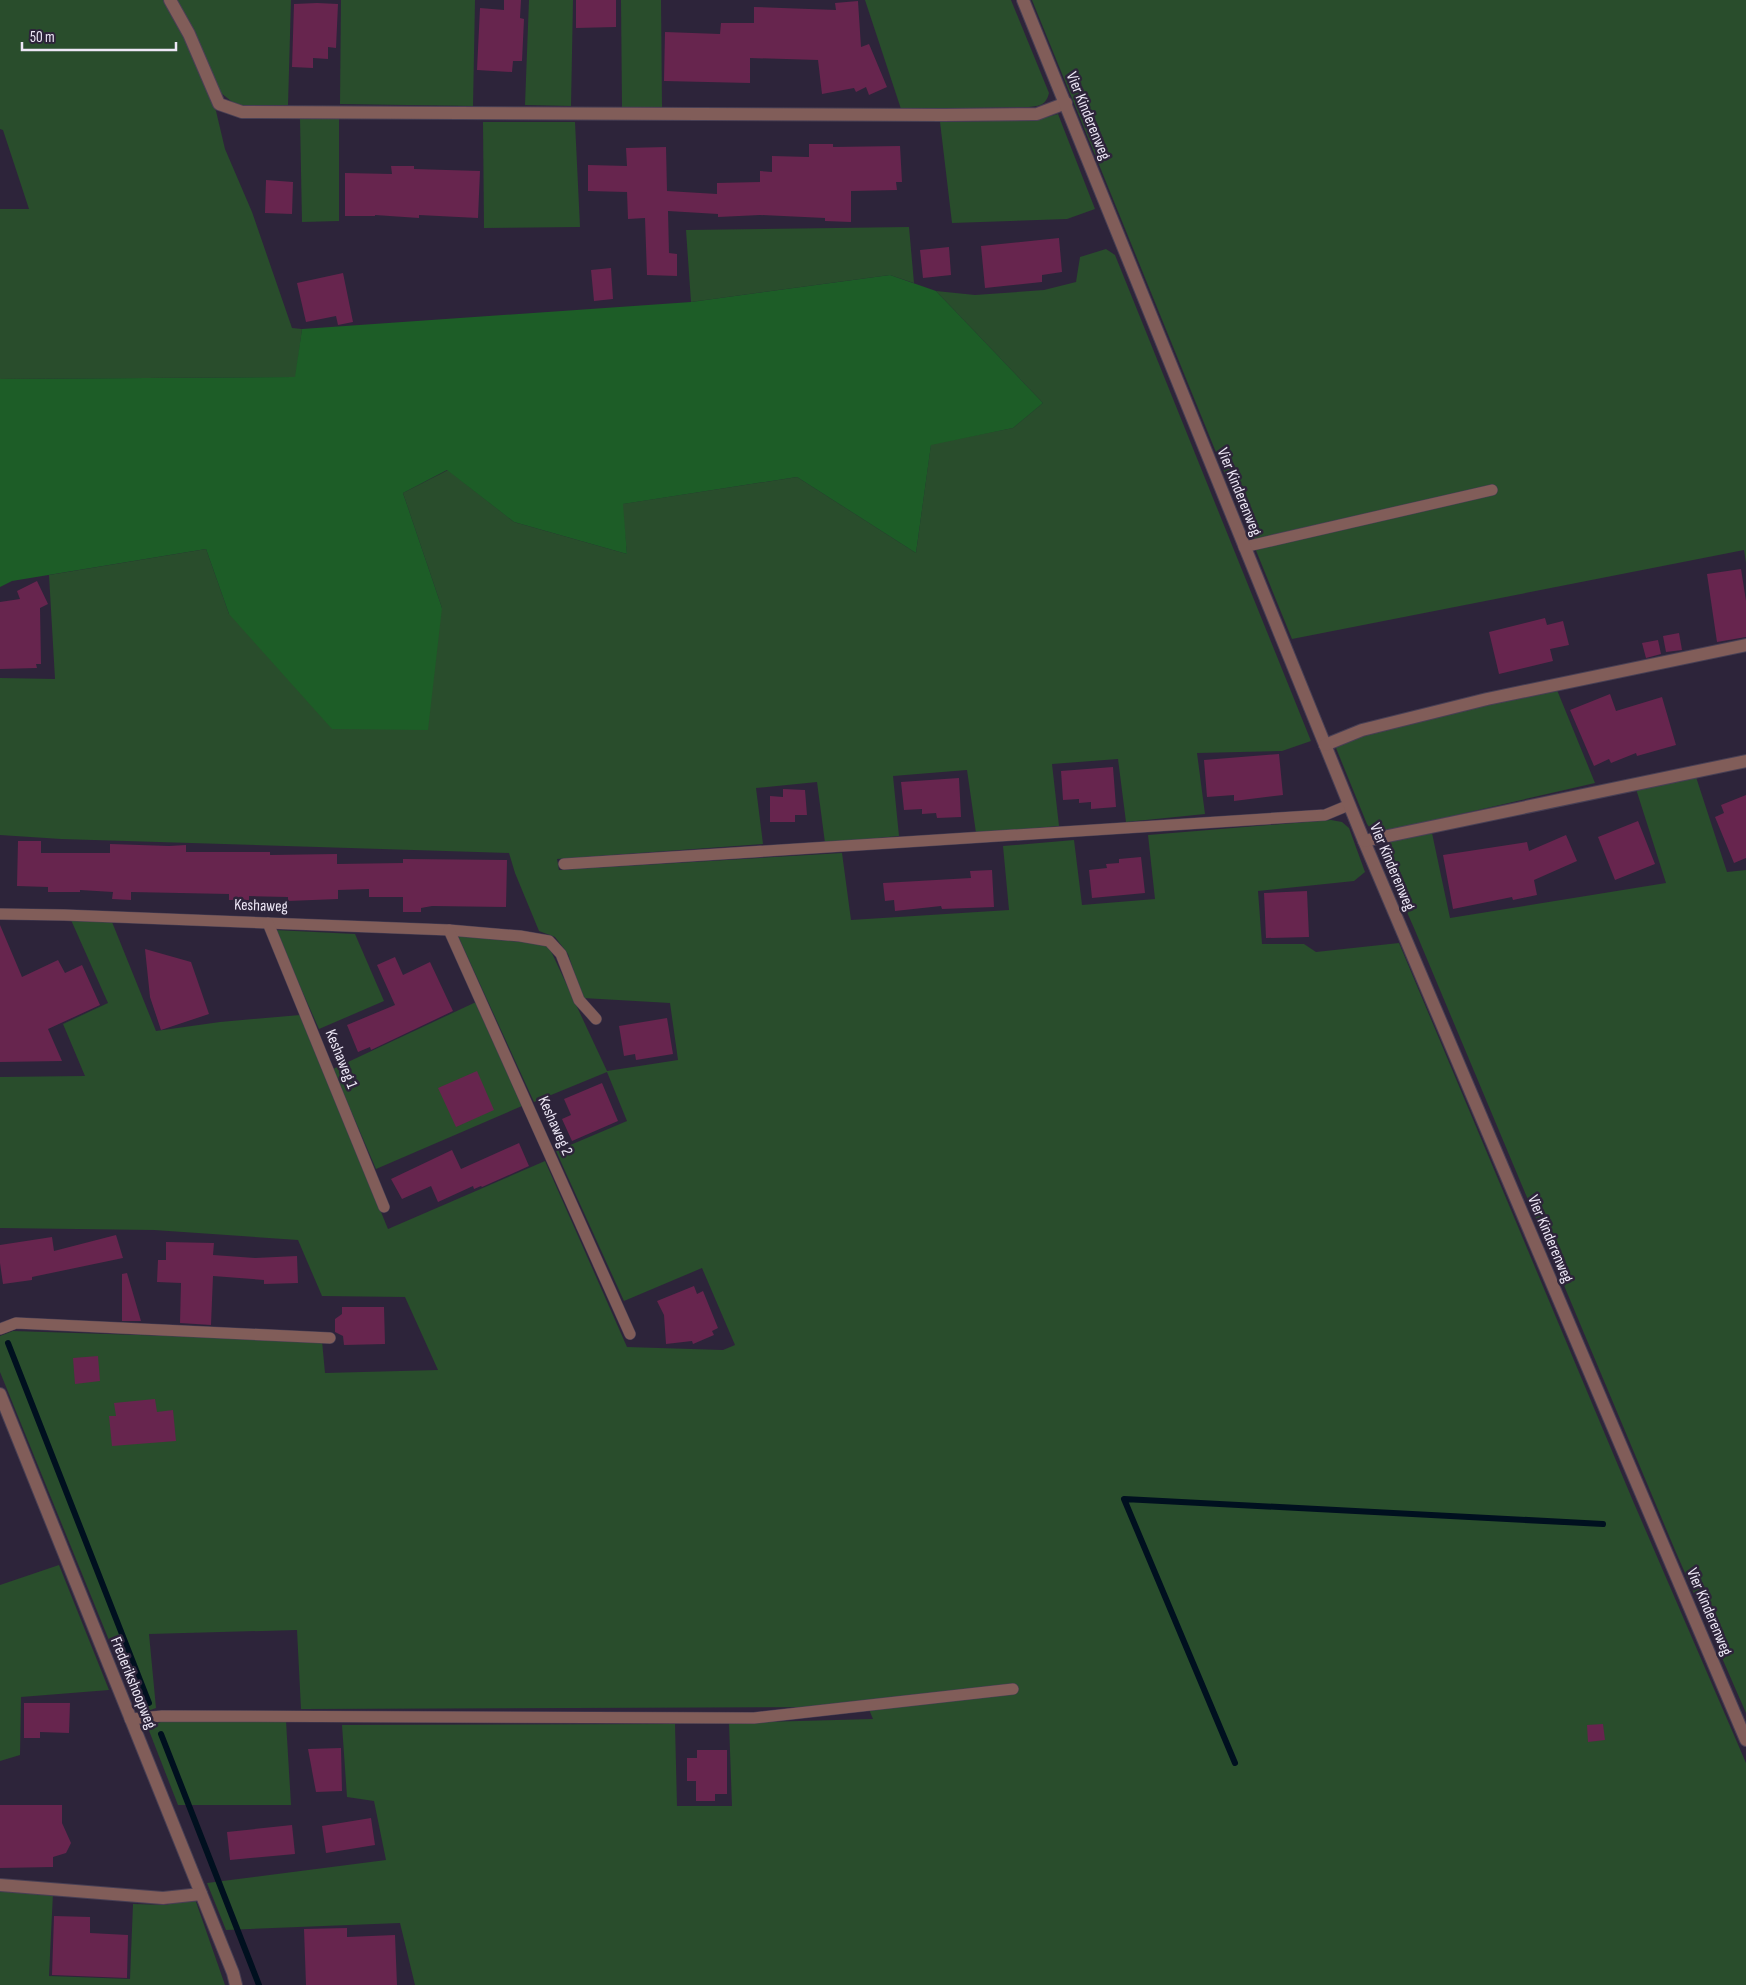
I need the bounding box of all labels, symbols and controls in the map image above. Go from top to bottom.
scale bar [22,20,176,52]
text: 50 m [30,28,55,47]
street label: Vier Kinderenweg [1062,69,1114,163]
street label: Vier Kinderenweg [1213,445,1265,539]
street label: Vier Kinderenweg [1365,820,1419,914]
street label: Keshaweg [234,896,288,916]
street label: Keshaweg 1 [321,1027,362,1092]
street label: Keshaweg 2 [534,1093,576,1159]
street label: Vier Kinderenweg [1523,1192,1577,1286]
street label: Vier Kinderenweg [1682,1565,1736,1659]
street label: Frederikshoopweg [106,1634,160,1732]

